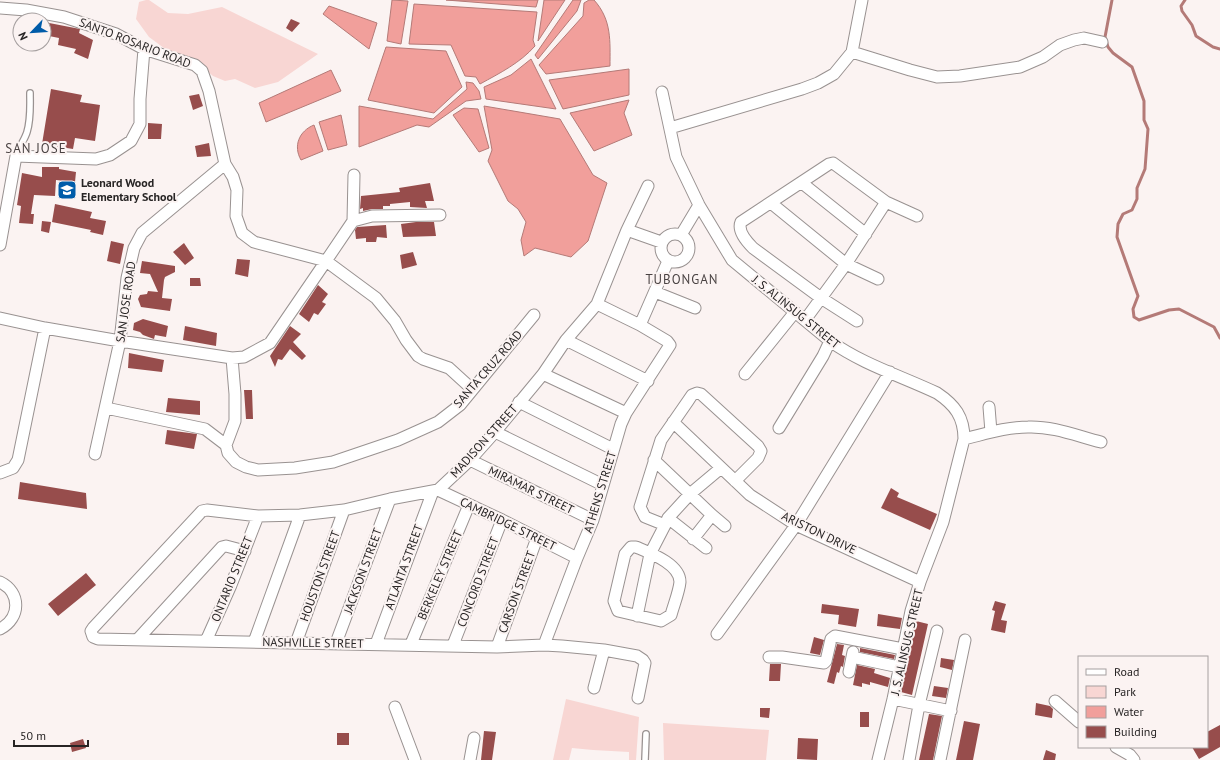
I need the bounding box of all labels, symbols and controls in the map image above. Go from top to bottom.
north arrow [12,12,52,52]
street label: SANTO ROSARIO ROAD [77,14,193,71]
text: N [15,30,31,42]
district label: SAN JOSE [5,140,67,157]
place label: Leonard Wood Elementary School [81,175,177,204]
school or university icon: Leonard Wood Elementary School [56,179,78,201]
street label: SAN JOSE ROAD [112,260,139,343]
district label: TUBONGAN [645,271,719,288]
street label: J. S. ALINSUG STREET [749,271,843,352]
street label: SANTA CRUZ ROAD [450,327,525,410]
street label: MADISON STREET [447,401,521,480]
street label: ATHENS STREET [580,449,619,535]
street label: MIRAMAR STREET [486,462,577,517]
street label: CAMBRIDGE STREET [458,494,559,553]
street label: ARISTON DRIVE [779,508,859,557]
street label: ATLANTA STREET [381,522,426,611]
street label: JACKSON STREET [340,526,385,617]
street label: BERKELEY STREET [414,527,465,622]
street label: HOUSTON STREET [296,528,343,623]
street label: ONTARIO STREET [208,534,256,624]
street label: CONCORD STREET [453,534,502,629]
street label: CARSON STREET [495,548,538,635]
street label: J. S. ALINSUG STREET [887,587,926,697]
street label: NASHVILLE STREET [262,634,364,651]
legend [1078,656,1208,748]
text: Road [1114,664,1139,679]
text: Park [1114,684,1136,699]
text: Water [1114,704,1144,719]
scale bar [14,722,88,748]
text: Building [1114,724,1157,739]
text: 50 m [20,728,46,743]

